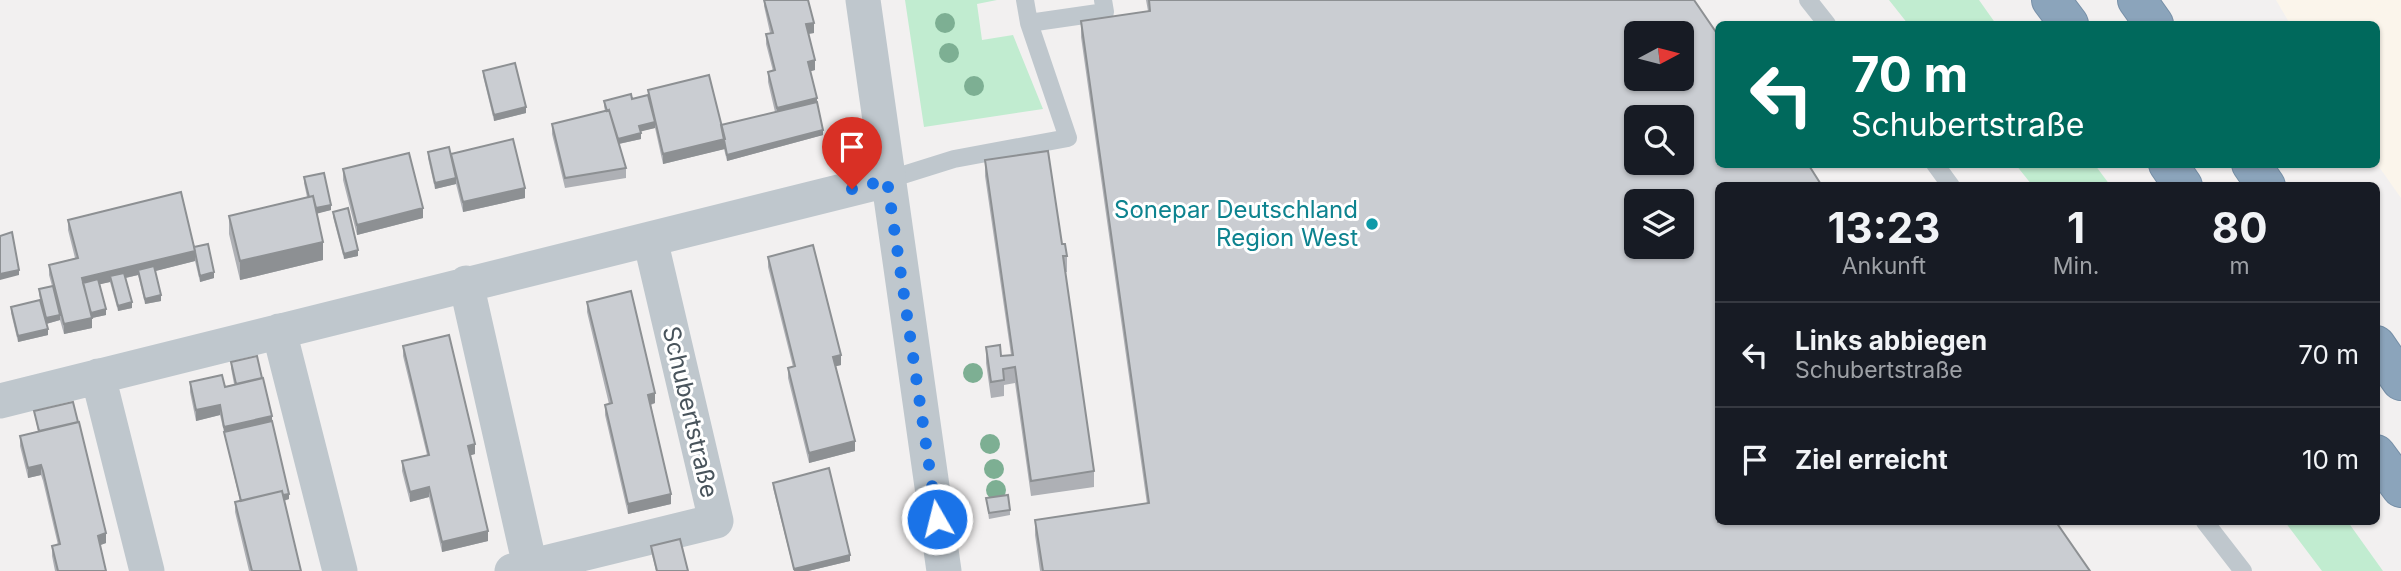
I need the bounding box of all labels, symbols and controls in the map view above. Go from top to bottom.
north arrow [1624,21,1694,91]
map controls [1624,21,1694,259]
text: 70 m [1851,45,1968,104]
icon: left [1736,49,1827,140]
button: search [1624,105,1694,175]
text: Schubertstraße [1851,105,2084,144]
pin [822,117,882,189]
icon: arrive [833,128,871,166]
button: layers [1624,189,1694,259]
place label: Sonepar Deutschland Region West [1114,195,1358,252]
text: 13:23 [1827,202,1940,253]
text: 1 [2067,202,2085,253]
text: 80 [2212,202,2268,253]
marker: Sonepar Deutschland Region West [1364,216,1380,232]
text: Ankunft [1842,252,1926,280]
text: Min. [2053,252,2099,280]
text: m [2230,252,2250,280]
street label: Schubertstraße [657,323,724,500]
text: Links abbiegen [1795,325,1987,356]
icon: left [1736,336,1774,374]
text: 70 m [2298,339,2359,370]
text: Schubertstraße [1795,356,1963,384]
icon: arrive [1736,441,1774,479]
text: Ziel erreicht [1795,444,1948,475]
text: 10 m [2302,444,2359,475]
position arrow [900,482,974,556]

